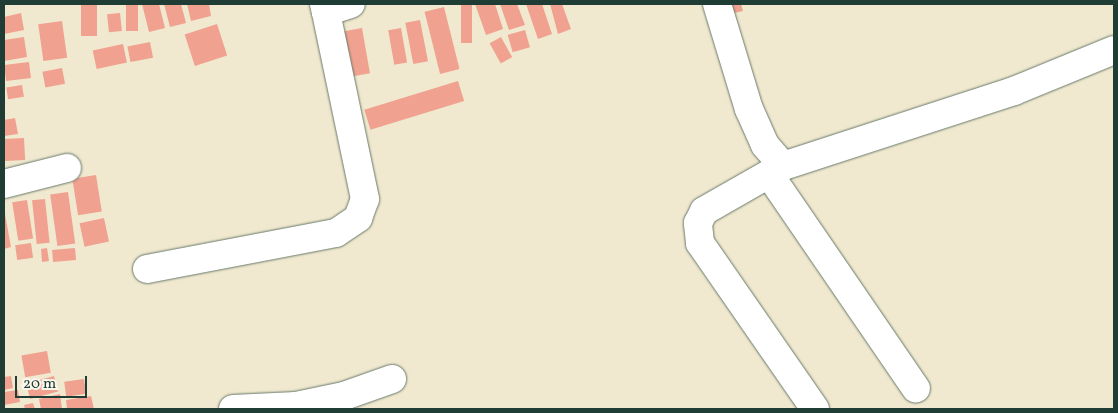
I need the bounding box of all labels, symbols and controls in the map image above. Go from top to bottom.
scale bar [18,366,90,398]
text: 20 m [23,374,56,395]

